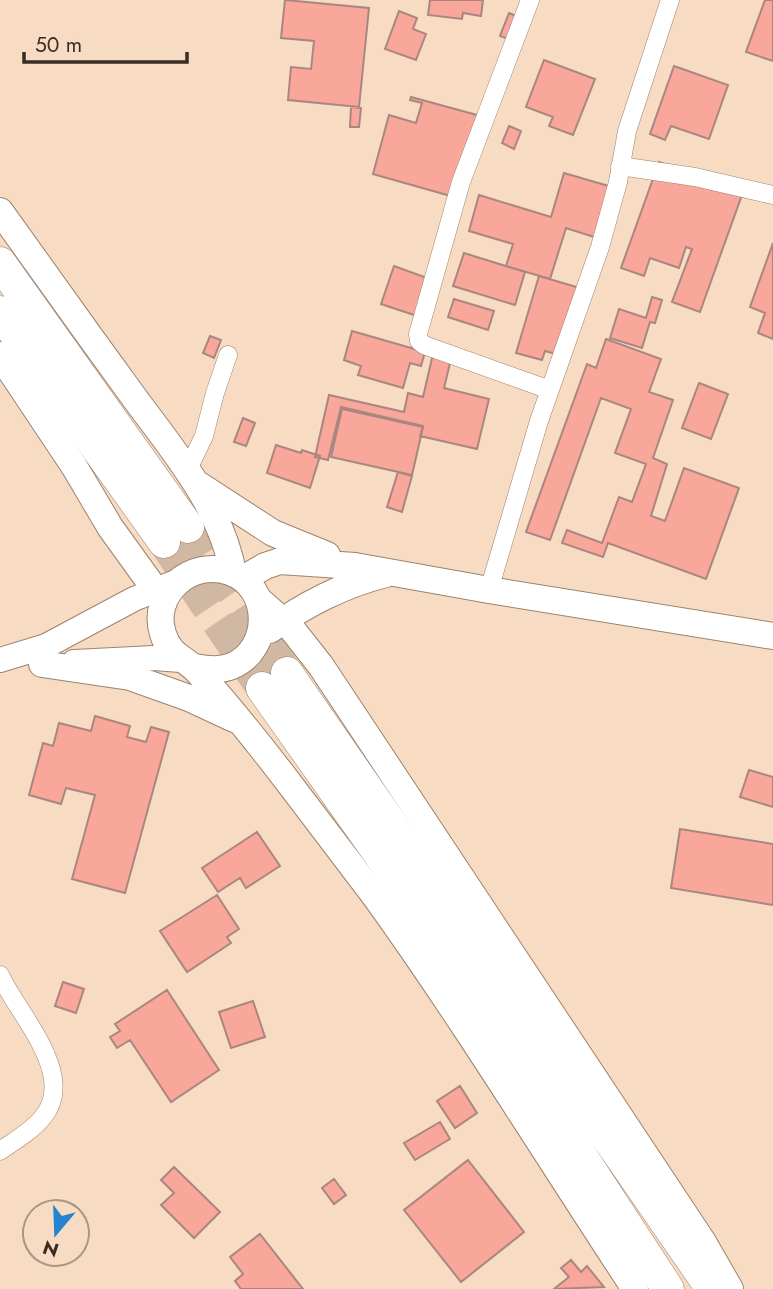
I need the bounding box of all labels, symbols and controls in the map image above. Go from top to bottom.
scale bar [24,21,187,65]
text: 50 m [35,30,82,60]
north arrow [21,1198,91,1268]
text: N [39,1233,62,1264]

